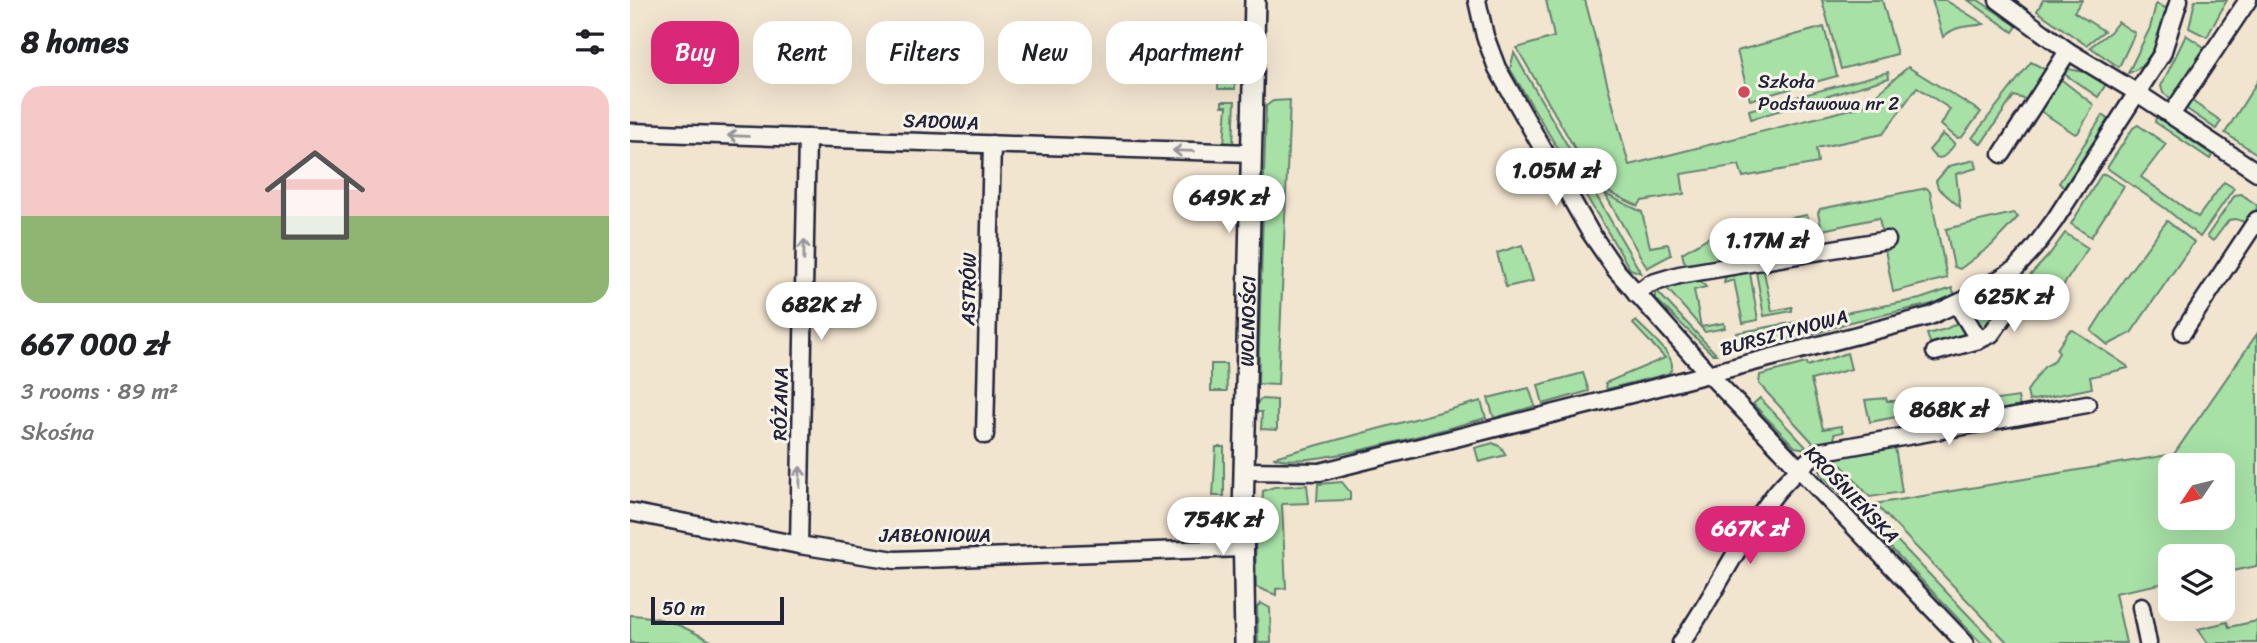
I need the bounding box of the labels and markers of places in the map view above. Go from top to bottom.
place label: Szkoła Podstawowa nr 2 [1758,65,1899,120]
marker: Szkoła Podstawowa nr 2 [1736,84,1752,100]
pin: 1.05M zł [1484,148,1628,208]
pin: 649K zł [1164,176,1294,235]
pin: 1.17M zł [1695,218,1839,278]
pin: 625K zł [1949,274,2079,334]
pin: 682K zł [756,282,886,342]
pin: 868K zł [1884,388,2014,447]
pin: 754K zł [1158,498,1288,557]
pin: 667K zł [1685,506,1815,566]

